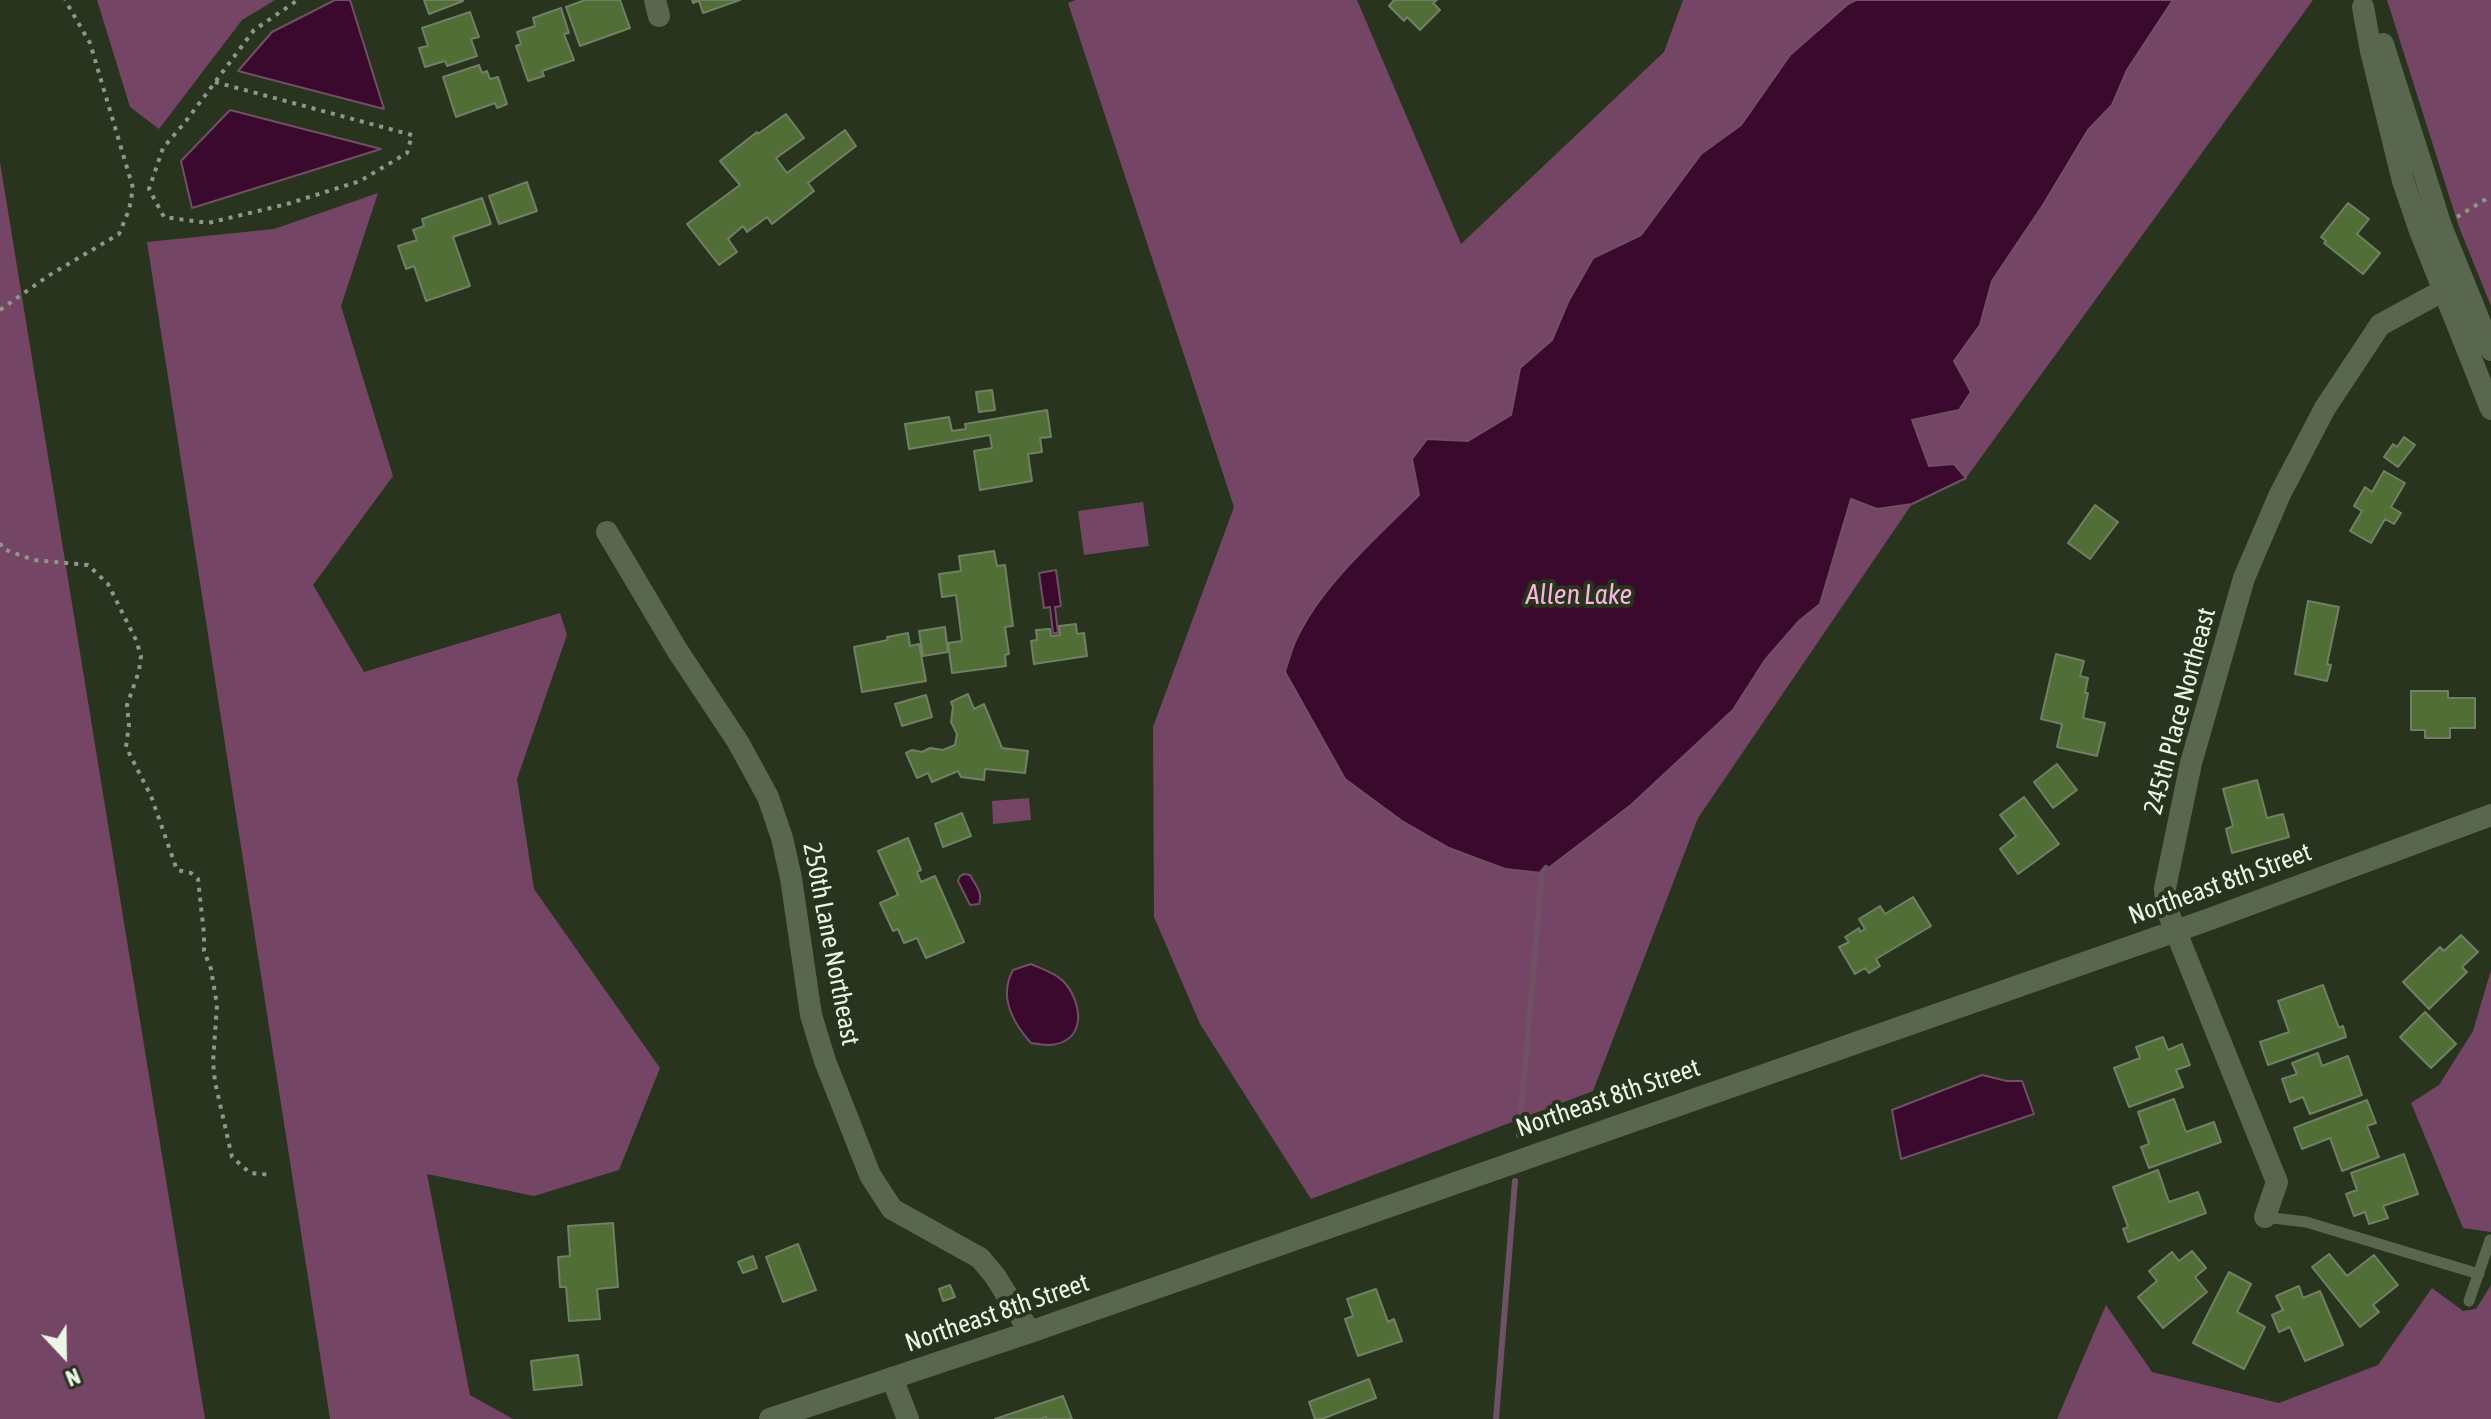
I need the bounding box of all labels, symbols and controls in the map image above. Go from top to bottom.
water label: Allen Lake [1526,578,1632,612]
street label: 245th Place Northeast [2137,604,2223,818]
street label: Northeast 8th Street [2124,836,2316,932]
street label: 250th Lane Northeast [796,840,866,1048]
street label: Northeast 8th Street [1512,1052,1704,1144]
street label: Northeast 8th Street [901,1267,1093,1359]
north arrow [24,1315,104,1395]
text: N [62,1363,84,1392]

